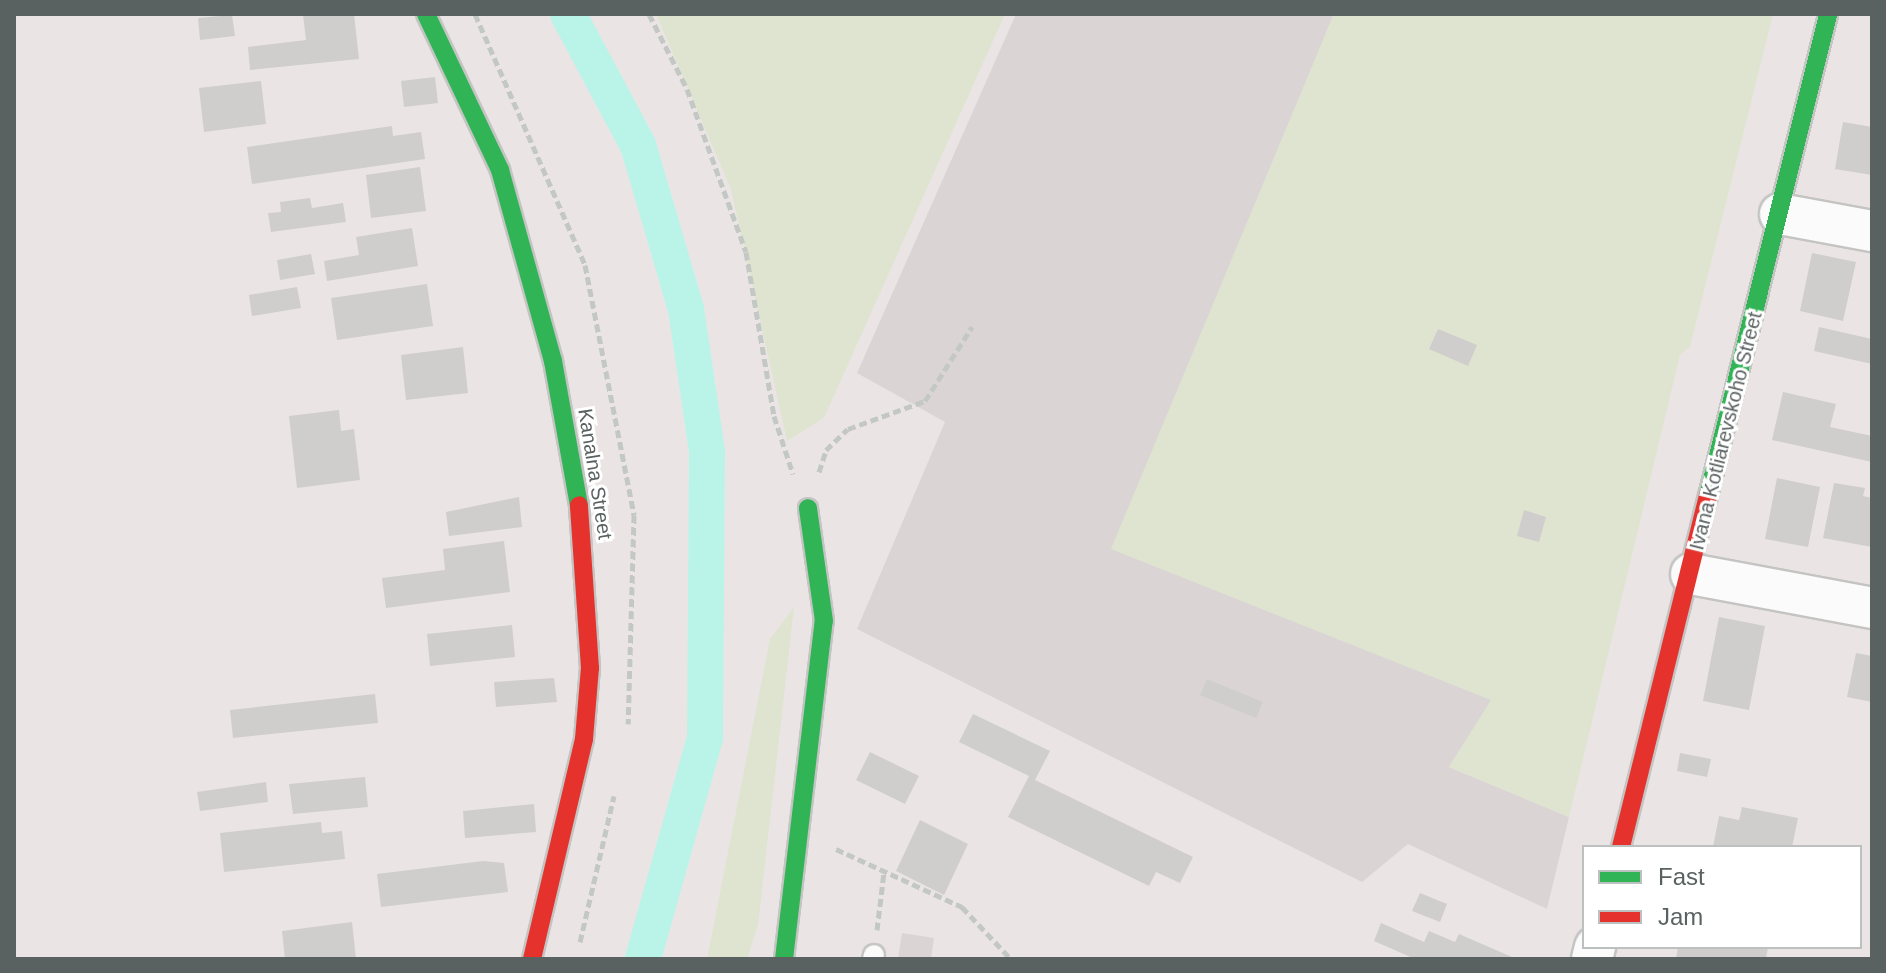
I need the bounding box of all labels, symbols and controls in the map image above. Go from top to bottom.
street label: Ivana Kotliarevskoho Street [1685,309,1767,553]
street label: Kanalna Street [573,407,617,541]
legend [1582,845,1862,949]
text: Fast [1658,863,1705,890]
text: Jam [1658,903,1703,930]

